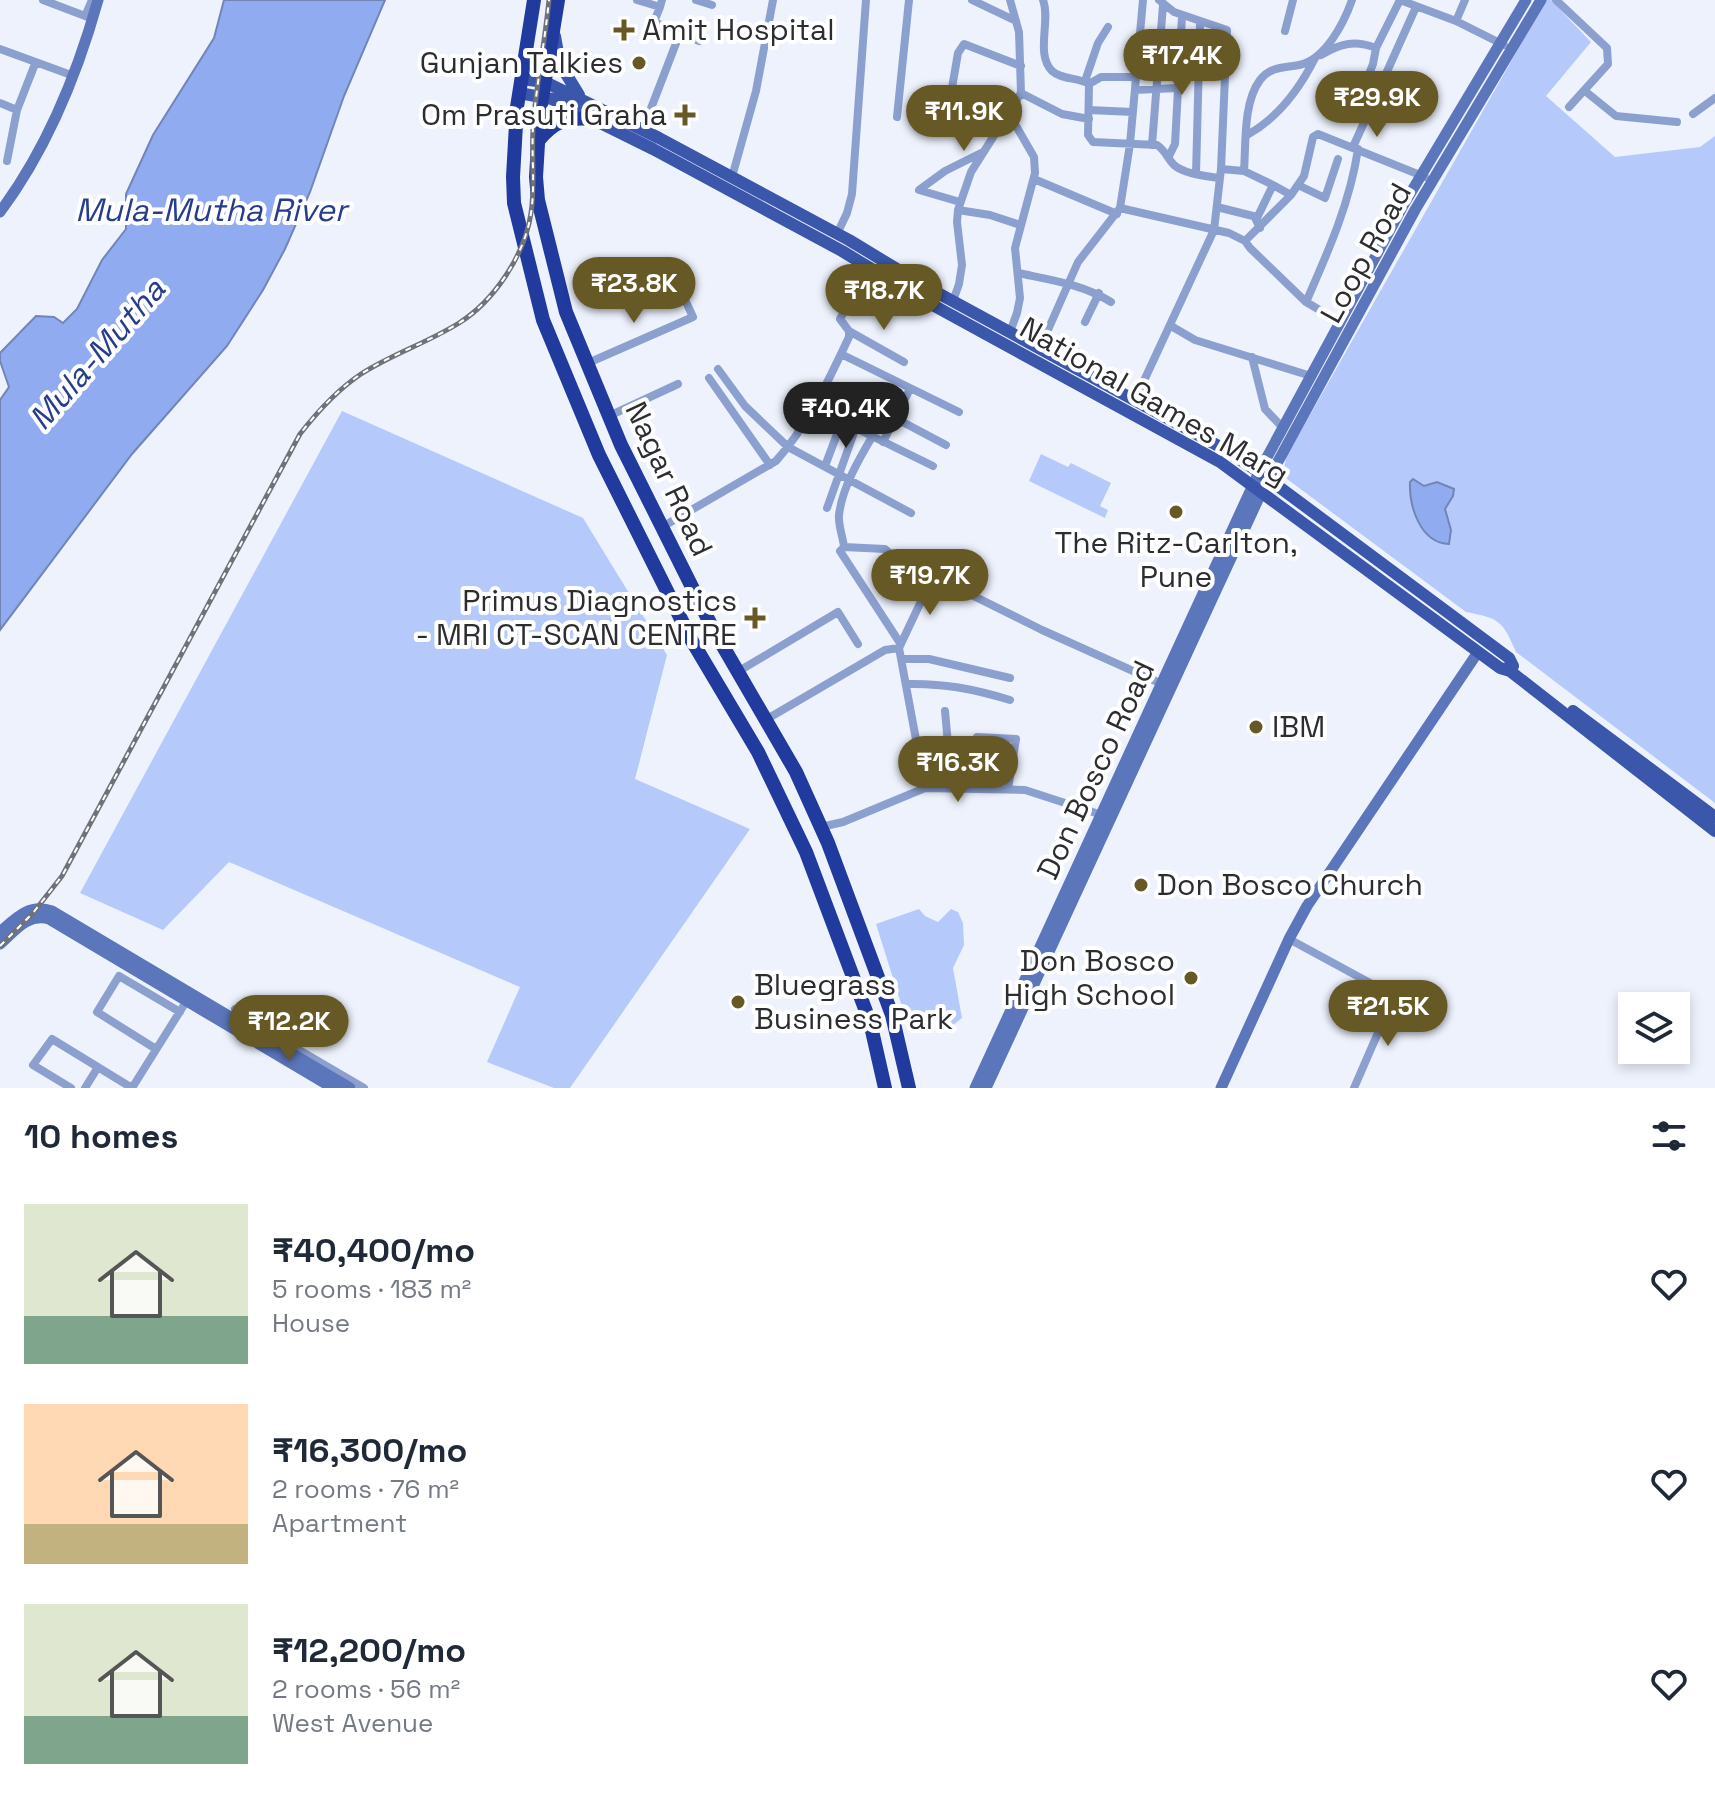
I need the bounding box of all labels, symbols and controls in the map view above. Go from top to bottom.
place label: Amit Hospital [642,10,835,49]
marker: Amit Hospital [613,19,635,41]
pin: ₹17.4K [1117,29,1247,97]
text: ₹17.4K [1141,38,1223,72]
place label: Gunjan Talkies [420,43,623,82]
marker: Gunjan Talkies [630,54,648,72]
pin: ₹29.9K [1312,71,1442,139]
text: ₹29.9K [1333,80,1421,114]
pin: ₹11.9K [899,85,1029,153]
text: ₹11.9K [924,94,1004,128]
place label: Om Prasuti Graha [421,95,667,134]
marker: Om Prasuti Graha [674,104,696,126]
street label: Loop Road [1311,176,1420,330]
water label: Mula-Mutha River [75,190,350,230]
pin: ₹23.8K [569,257,699,325]
pin: ₹18.7K [819,264,949,332]
text: ₹23.8K [590,266,678,300]
water label: Mula-Mutha [20,270,174,438]
text: ₹18.7K [843,273,925,307]
street label: National Games Marg [1013,308,1296,493]
pin: ₹40.4K [781,382,911,450]
text: ₹40.4K [801,391,891,425]
street label: Nagar Road [617,395,722,562]
marker: The Ritz-Carlton, Pune [1167,503,1185,521]
place label: The Ritz-Carlton, Pune [1055,523,1297,596]
pin: ₹19.7K [865,549,995,617]
text: ₹19.7K [889,558,971,592]
place label: Primus Diagnostics - MRI CT-SCAN CENTRE [416,581,737,654]
marker: Primus Diagnostics - MRI CT-SCAN CENTRE [744,607,766,629]
street label: Don Bosco Road [1028,654,1163,885]
place label: IBM [1272,707,1325,746]
marker: IBM [1247,718,1265,736]
pin: ₹16.3K [893,736,1023,804]
text: ₹16.3K [916,745,1000,779]
place label: Don Bosco Church [1157,865,1423,904]
marker: Don Bosco Church [1132,876,1150,894]
place label: Don Bosco High School [1003,941,1175,1014]
place label: Bluegrass Business Park [754,965,953,1038]
marker: Don Bosco High School [1182,969,1200,987]
pin: ₹21.5K [1323,980,1453,1048]
text: ₹21.5K [1347,989,1430,1023]
map controls [1618,992,1690,1064]
button: layers [1618,992,1690,1064]
marker: Bluegrass Business Park [729,993,747,1011]
pin: ₹12.2K [224,995,354,1063]
text: ₹12.2K [248,1004,330,1038]
icon: filters [1647,1114,1691,1158]
text: 10 homes [24,1115,178,1158]
text: ₹40,400/mo [272,1229,475,1272]
icon: home [88,1236,184,1332]
icon: heart [1647,1262,1691,1306]
text: 5 rooms · 183 m² [272,1272,471,1306]
text: House [272,1306,350,1340]
text: ₹16,300/mo [272,1429,467,1472]
icon: home [88,1436,184,1532]
icon: heart [1647,1462,1691,1506]
text: 2 rooms · 76 m² [272,1472,459,1506]
text: Apartment [272,1506,407,1540]
text: ₹12,200/mo [272,1629,466,1672]
icon: home [88,1636,184,1732]
icon: heart [1647,1662,1691,1706]
text: 2 rooms · 56 m² [272,1672,460,1706]
text: West Avenue [272,1706,433,1740]

